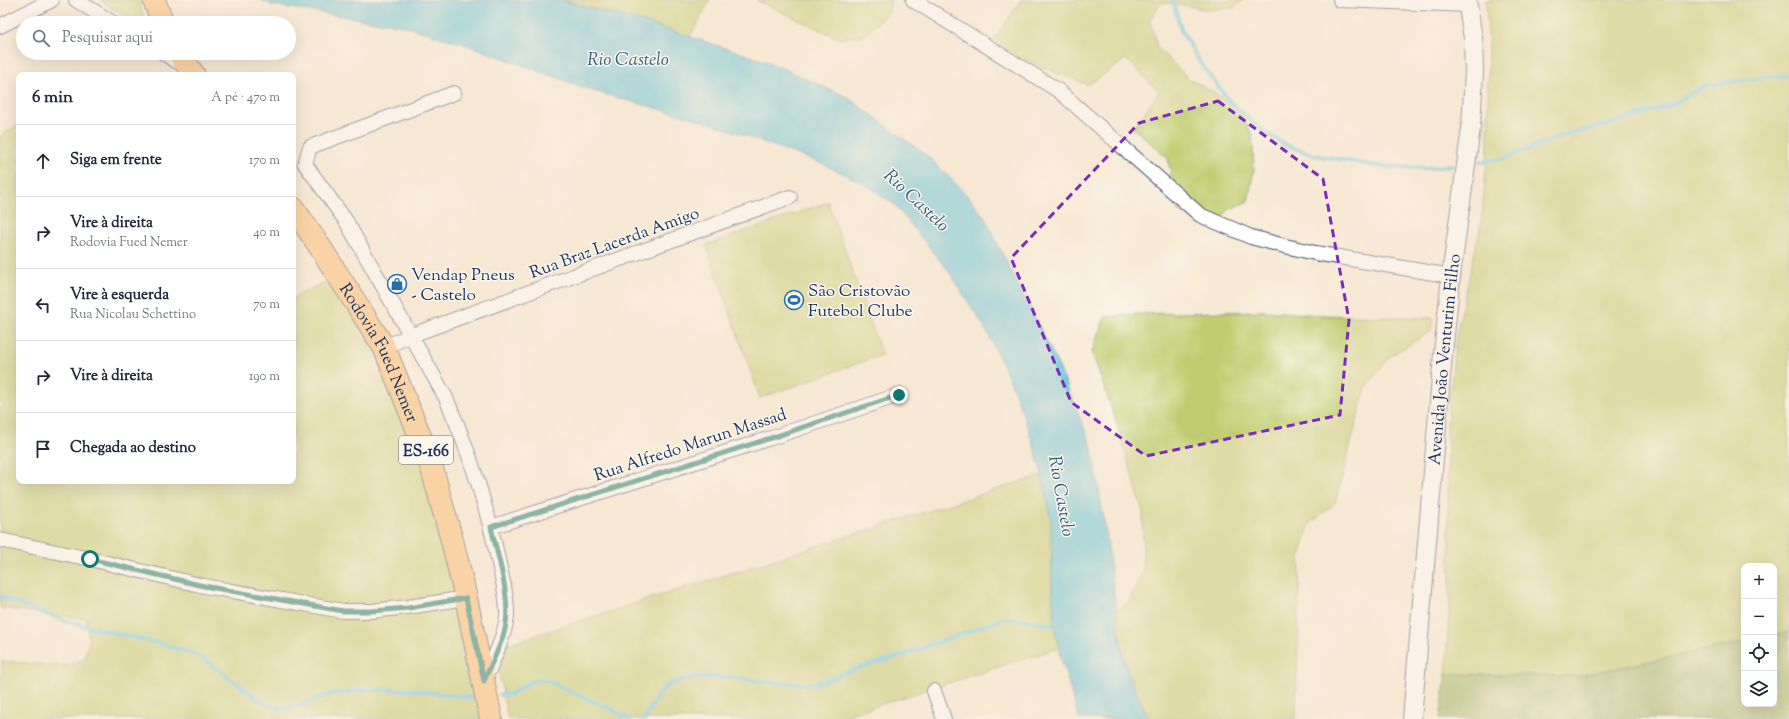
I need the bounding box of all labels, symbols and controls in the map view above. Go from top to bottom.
search box [16,16,296,60]
icon: search [30,27,52,49]
text: Pesquisar aqui [62,28,153,49]
water label: Rio Castelo [587,48,669,74]
text: 6 min [32,86,73,110]
text: A pé · 470 m [211,89,280,107]
icon: ahead [32,150,54,172]
text: Siga em frente [70,150,162,171]
text: 170 m [249,152,280,170]
water label: Rio Castelo [877,164,954,239]
street label: Rua Braz Lacerda Amigo [526,202,703,286]
text: Vire à direita [70,213,153,234]
icon: right [32,222,54,244]
text: 40 m [253,224,280,242]
text: Rodovia Fued Nemer [70,234,188,252]
street label: Avenida João Venturim Filho [1424,252,1468,466]
place label: Vendap Pneus - Castelo [411,264,515,308]
shop icon: Vendap Pneus - Castelo [386,273,408,295]
street label: Rodovia Fued Nemer [332,279,423,427]
place label: São Cristovão Futebol Clube [808,280,913,324]
text: Vire à esquerda [70,285,169,306]
sports icon: São Cristovão Futebol Clube [783,289,805,311]
icon: left [32,294,54,316]
text: 70 m [253,296,280,314]
text: Rua Nicolau Schettino [70,306,196,324]
icon: right [32,366,54,388]
text: Vire à direita [70,366,153,387]
text: 190 m [249,368,280,386]
route end [890,386,908,404]
street label: Rua Alfredo Marun Massad [591,403,790,488]
road number: ES-166 [399,436,453,464]
icon: arrive [32,438,54,460]
text: Chegada ao destino [70,438,196,459]
water label: Rio Castelo [1040,454,1080,539]
route start [81,550,99,568]
map controls [1741,563,1777,707]
button: + [1741,563,1777,599]
button: − [1741,599,1777,635]
button: locate [1741,635,1777,671]
button: layers [1741,671,1777,707]

